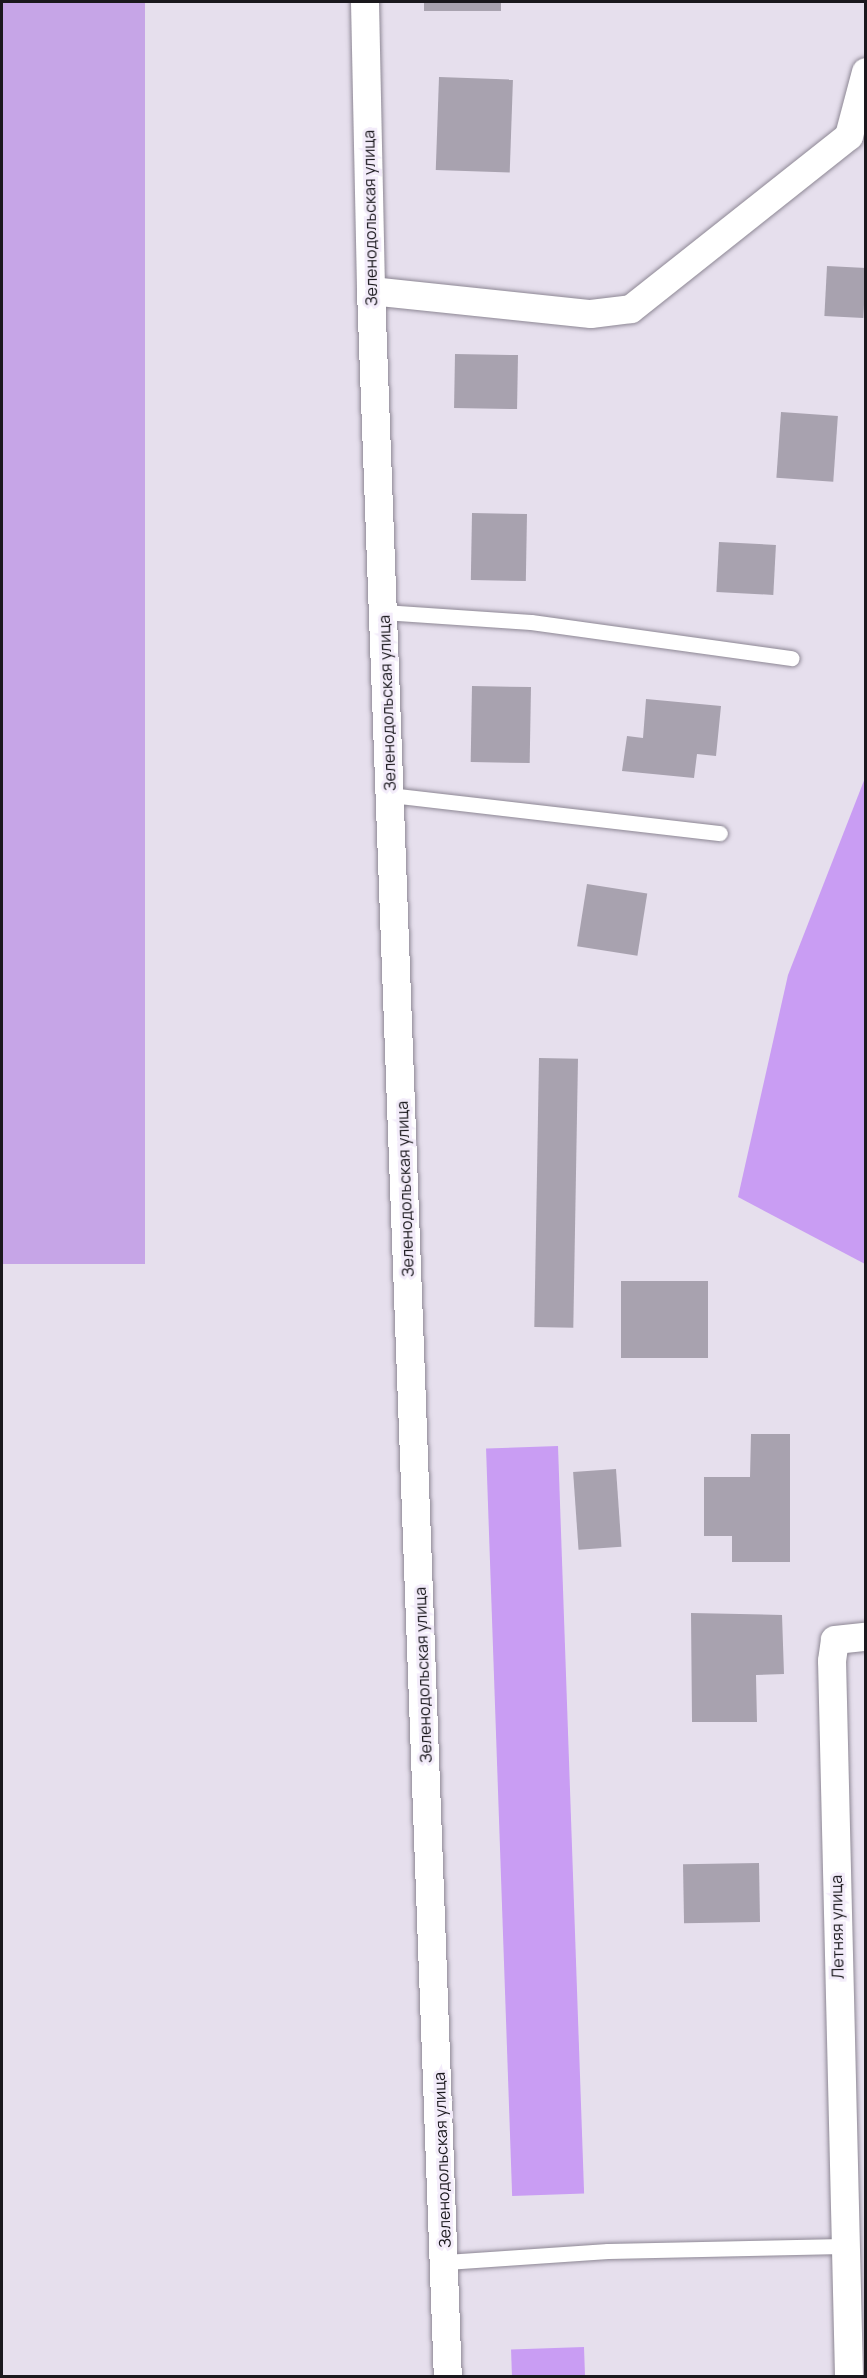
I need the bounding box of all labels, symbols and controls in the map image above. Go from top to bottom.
street label: Зеленодольская улица [359,130,381,306]
street label: Зеленодольская улица [374,615,400,791]
street label: Зеленодольская улица [392,1101,418,1277]
street label: Зеленодольская улица [410,1587,436,1763]
street label: Летняя улица [826,1875,848,1979]
street label: Зеленодольская улица [429,2072,455,2248]

